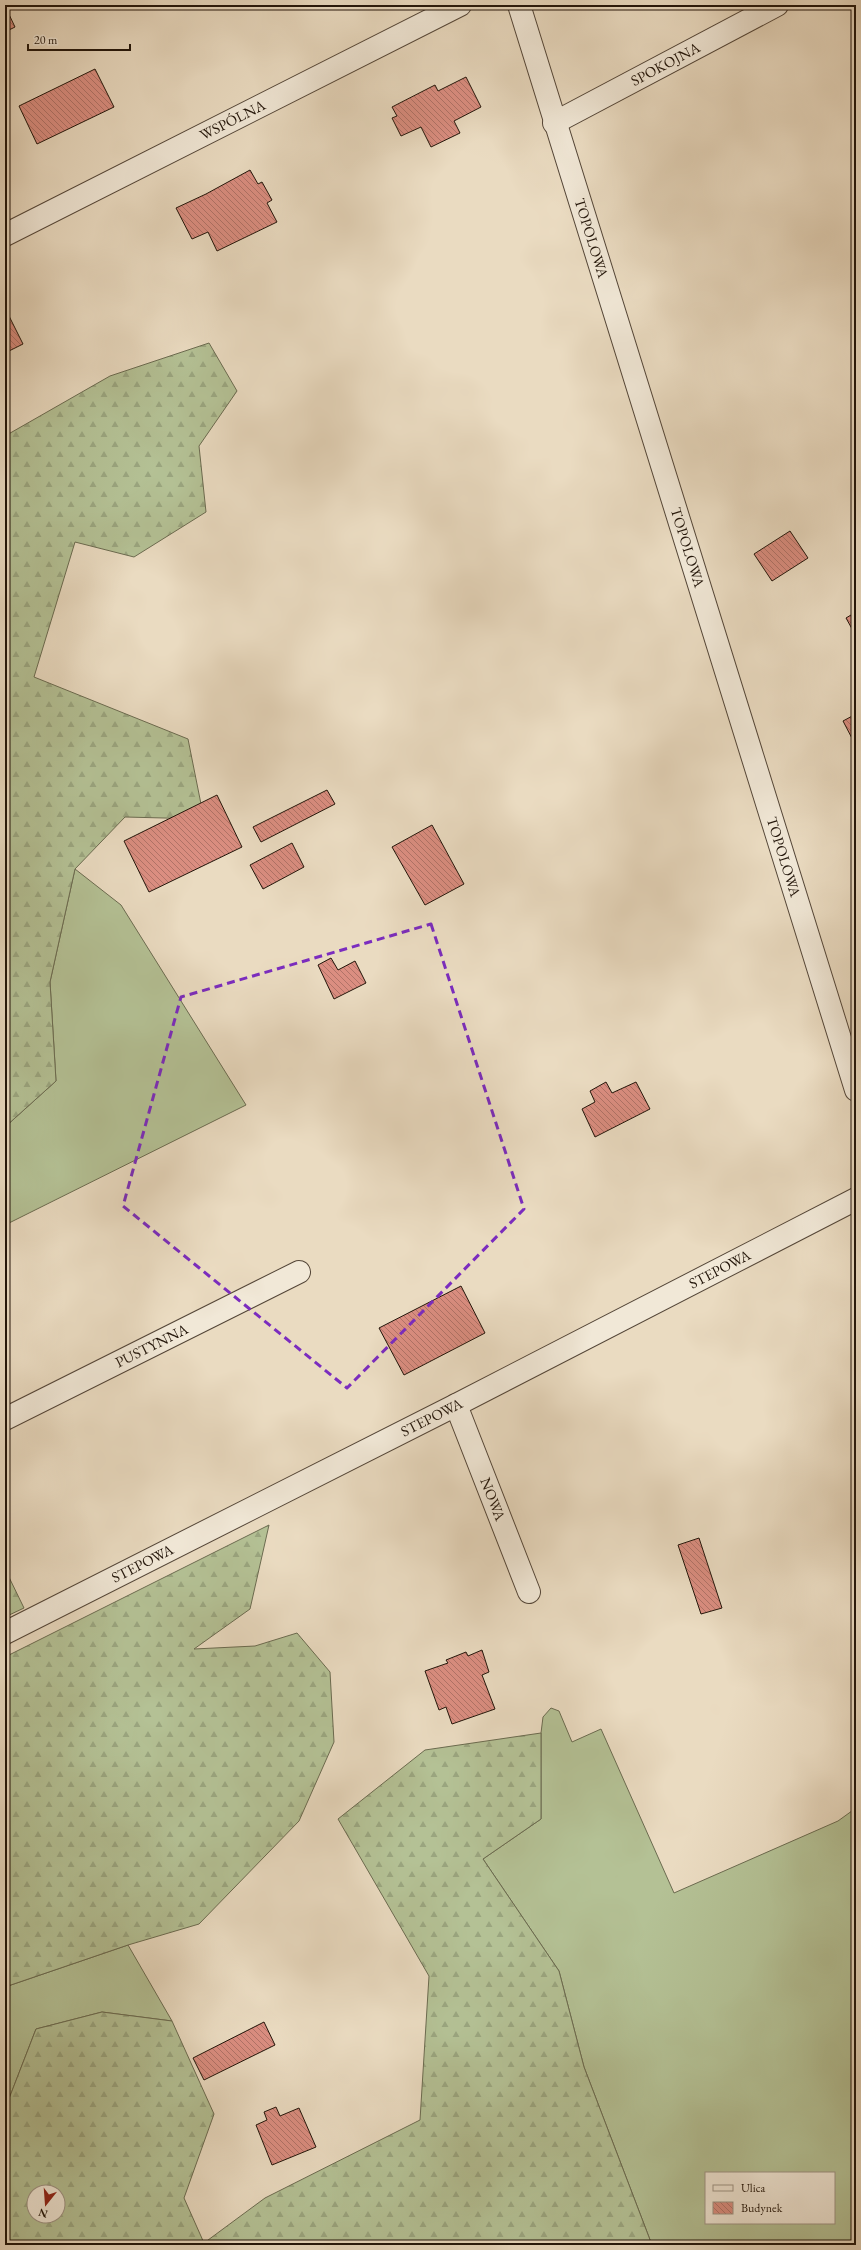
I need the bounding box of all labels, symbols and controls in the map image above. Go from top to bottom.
scale bar [28,26,130,52]
text: 20 m [34,32,58,48]
street label: SPOKOJNA [627,37,704,90]
street label: WSPÓLNA [196,95,269,144]
street label: TOPOLOWA [570,196,613,281]
street label: TOPOLOWA [667,505,709,590]
street label: TOPOLOWA [763,814,806,900]
street label: STEPOWA [685,1245,754,1292]
street label: PUSTYNNA [112,1319,192,1371]
street label: STEPOWA [397,1393,466,1440]
street label: NOWA [476,1474,510,1524]
street label: STEPOWA [108,1539,177,1587]
legend [705,2172,835,2224]
text: Ulica [741,2180,765,2196]
north arrow [26,2184,66,2224]
text: Budynek [741,2200,783,2216]
text: N [37,2206,49,2222]

